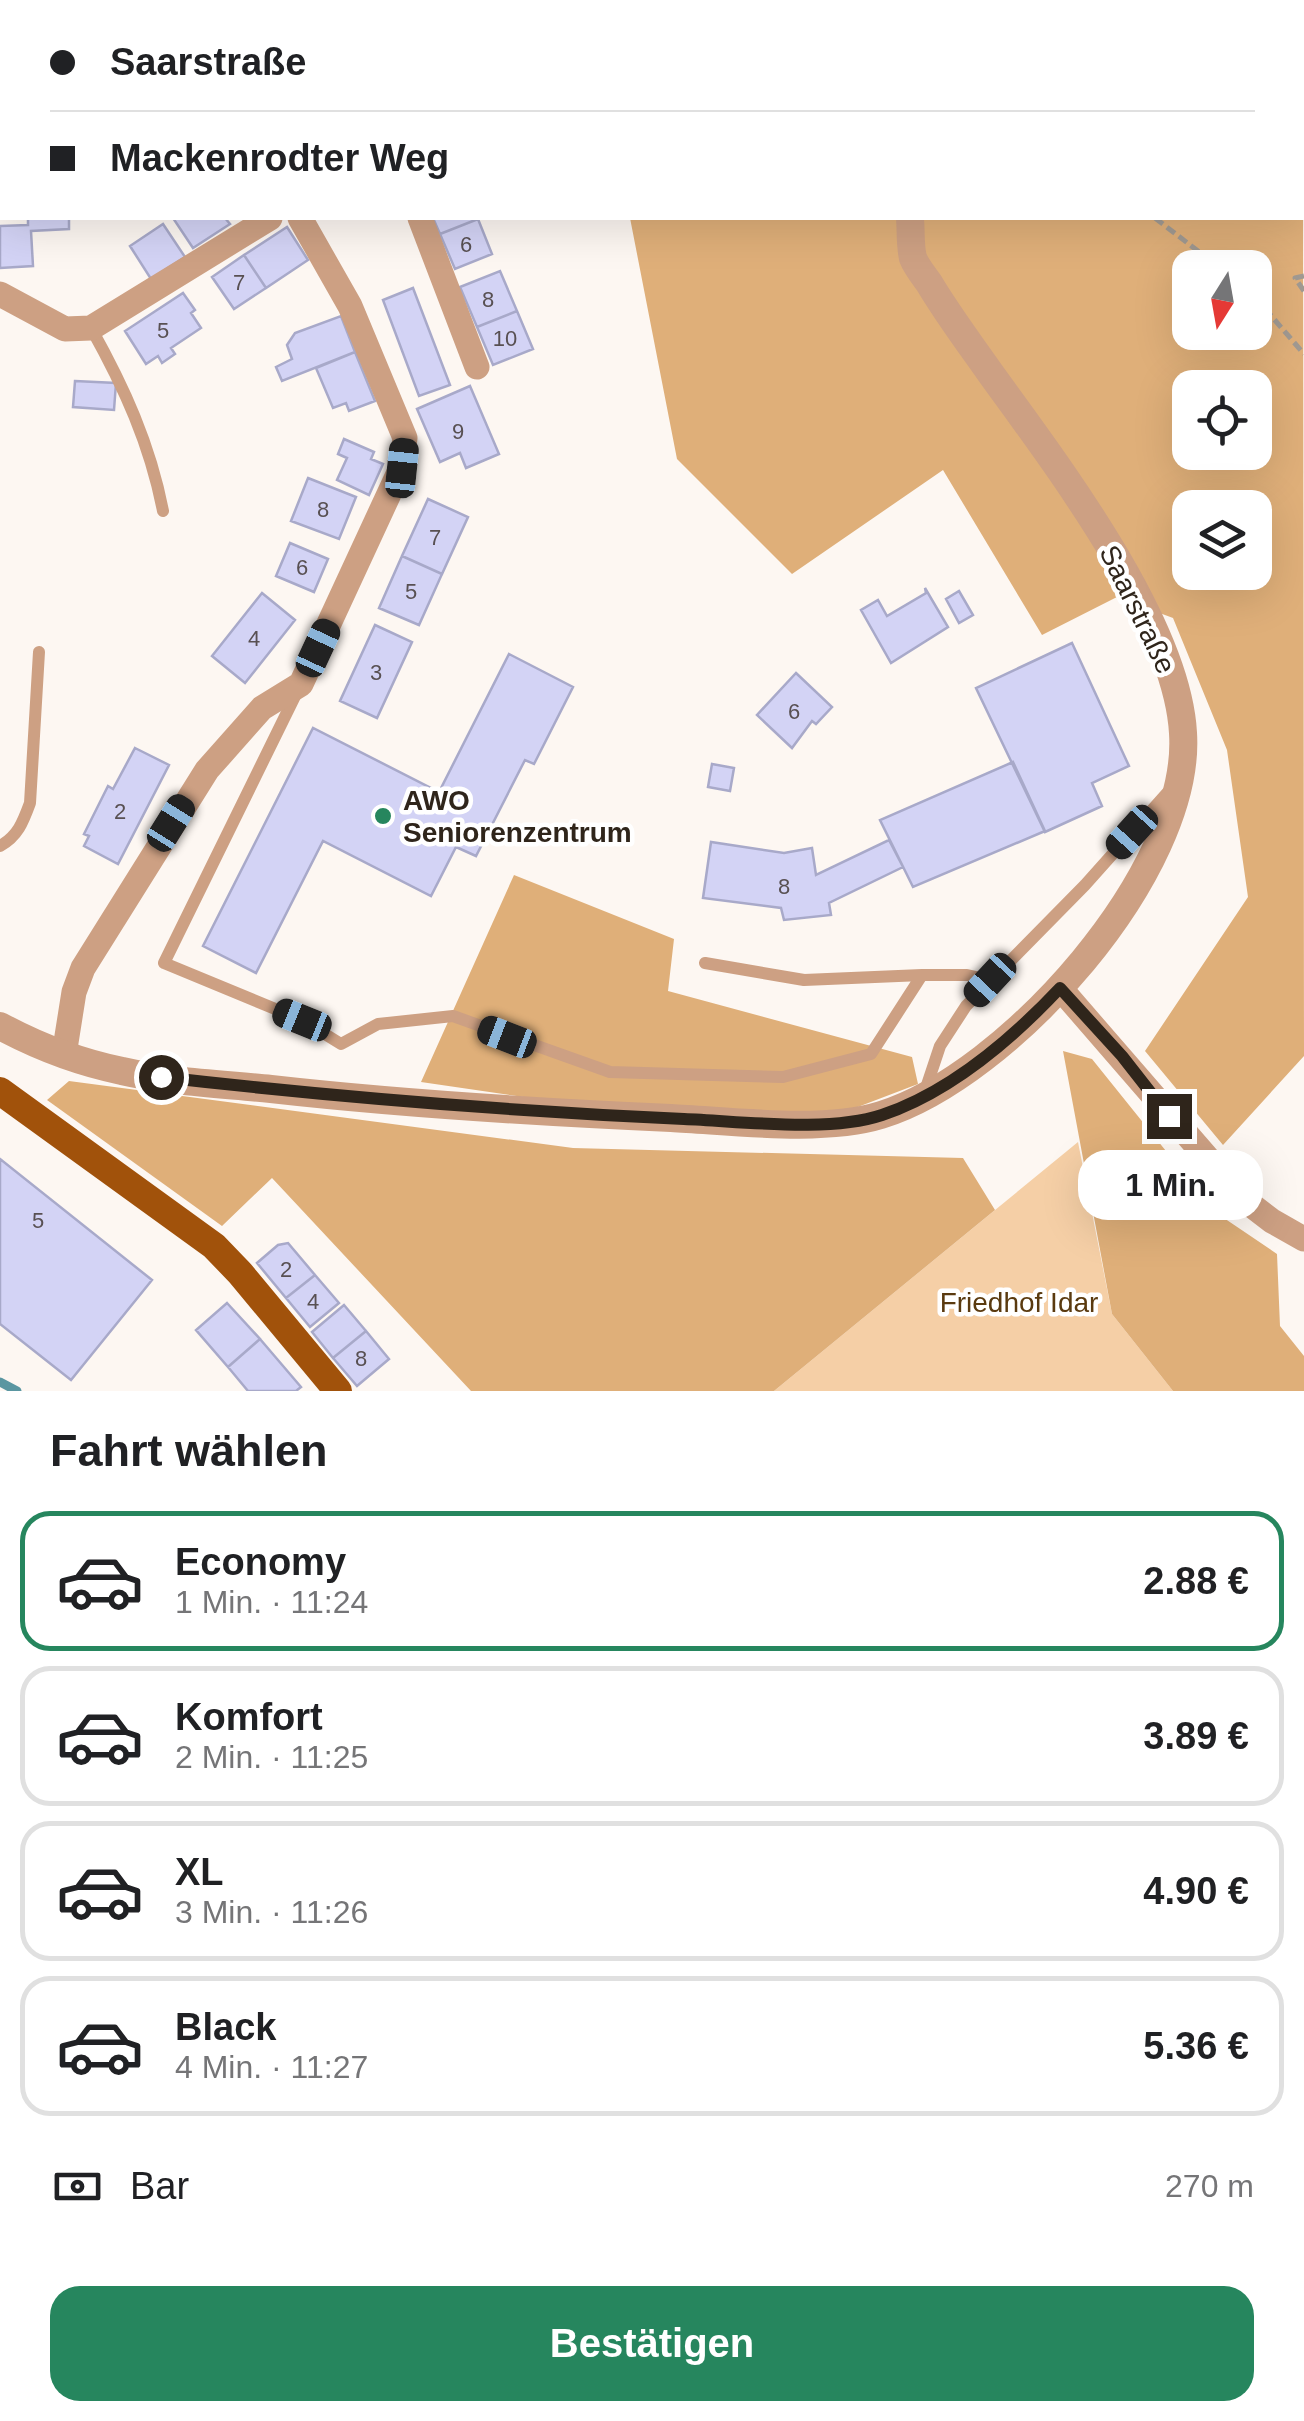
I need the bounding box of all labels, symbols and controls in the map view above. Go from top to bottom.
text: Saarstraße [110,41,306,83]
text: Mackenrodter Weg [110,137,449,179]
house number: 6 [460,232,472,257]
north arrow [1172,250,1272,350]
map controls [1172,250,1272,590]
house number: 7 [233,270,245,295]
house number: 8 [482,287,494,312]
house number: 5 [157,318,169,343]
house number: 10 [493,326,517,351]
button: locate [1172,370,1272,470]
house number: 9 [452,419,464,444]
car [384,437,420,499]
button: layers [1172,490,1272,590]
house number: 8 [317,497,329,522]
house number: 7 [429,525,441,550]
street label: Saarstraße [1093,540,1182,678]
house number: 6 [296,555,308,580]
house number: 5 [405,579,417,604]
car [292,614,344,682]
house number: 4 [248,626,260,651]
house number: 3 [370,660,382,685]
house number: 6 [788,699,800,724]
place label: AWO Seniorenzentrum [403,785,632,848]
car [142,790,200,856]
house number: 2 [114,799,126,824]
car [1101,800,1163,864]
marker: AWO Seniorenzentrum [372,805,394,827]
house number: 8 [778,874,790,899]
car [959,948,1021,1012]
car [269,995,335,1045]
car [474,1012,540,1062]
route start [139,1055,184,1100]
route end [1147,1094,1192,1139]
callout: 1 Min. [1076,1151,1262,1221]
text: 1 Min. [1125,1167,1216,1203]
house number: 5 [32,1208,44,1233]
house number: 2 [280,1257,292,1282]
park label: Friedhof Idar [940,1287,1098,1318]
house number: 4 [307,1289,319,1314]
house number: 8 [355,1346,367,1371]
text: Fahrt wählen [50,1425,328,1476]
icon: car [55,1536,145,1626]
text: Economy [175,1541,346,1583]
text: 2.88 € [1143,1560,1249,1602]
text: 1 Min. · 11:24 [175,1584,368,1620]
icon: car [55,1691,145,1781]
text: Komfort [175,1696,323,1738]
text: 3.89 € [1143,1715,1249,1757]
text: 2 Min. · 11:25 [175,1739,368,1775]
icon: car [55,1846,145,1936]
text: XL [175,1851,224,1893]
text: 4.90 € [1143,1870,1249,1912]
text: 3 Min. · 11:26 [175,1894,368,1930]
icon: car [55,2001,145,2091]
text: Black [175,2006,276,2048]
text: 5.36 € [1143,2025,1249,2067]
text: 4 Min. · 11:27 [175,2049,368,2085]
icon: cash [50,2159,105,2214]
text: Bar [130,2165,189,2207]
text: 270 m [1165,2168,1254,2204]
button: Bestätigen [50,2286,1254,2401]

